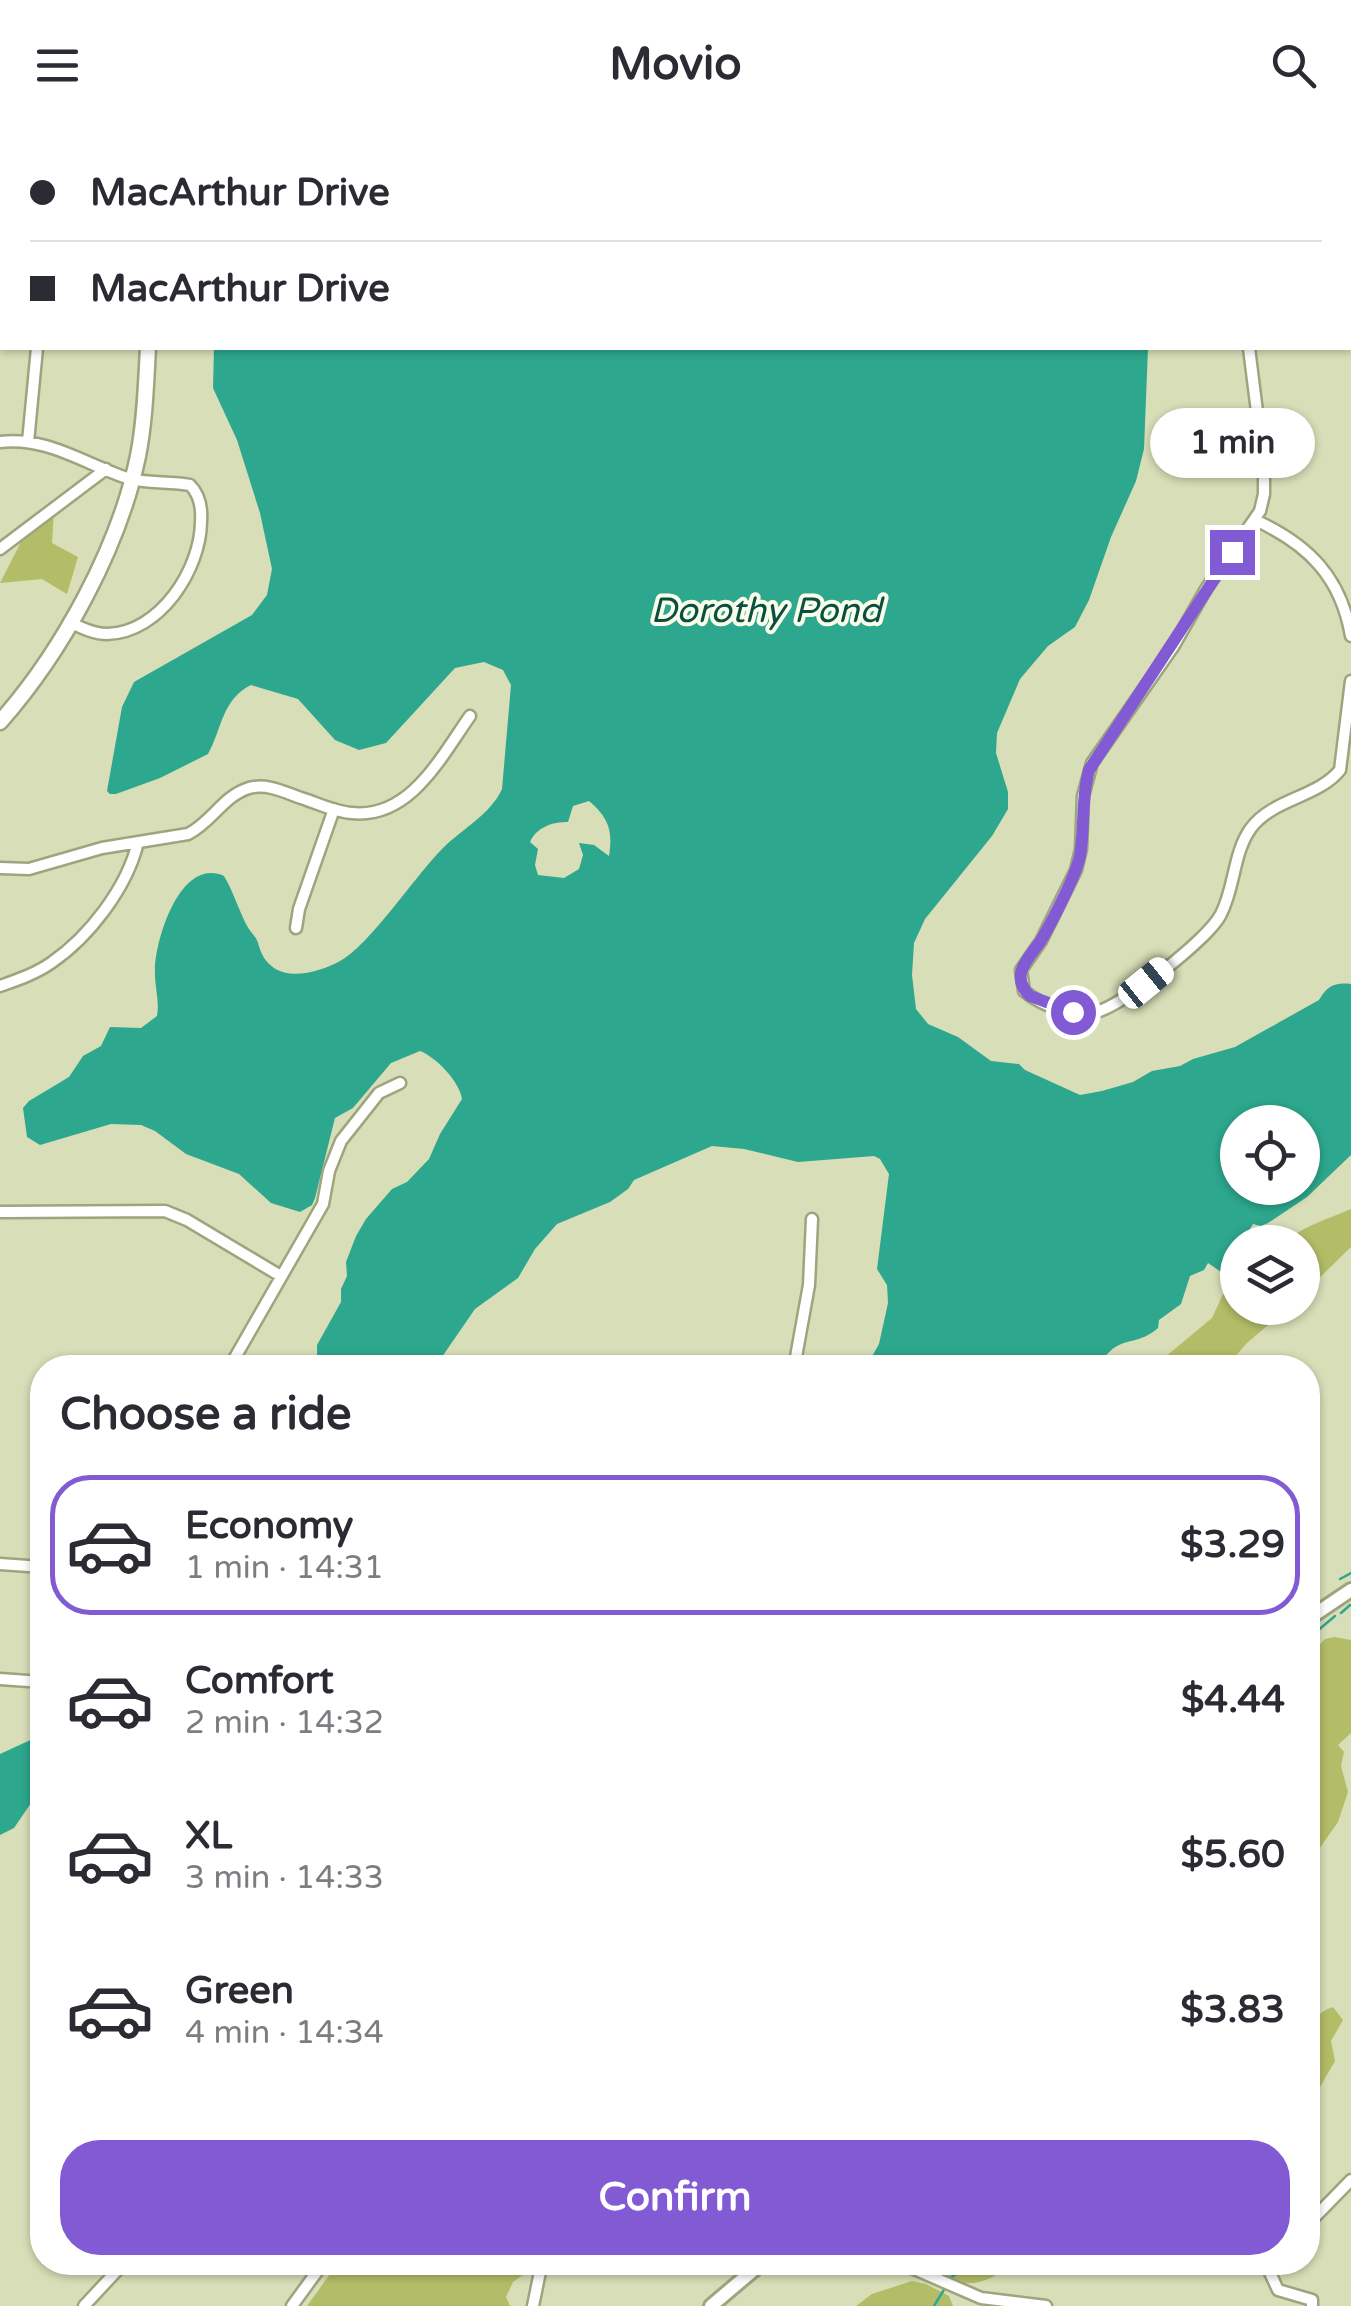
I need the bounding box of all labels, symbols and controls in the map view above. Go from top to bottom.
icon: menu [30,38,85,93]
text: Movio [609,38,742,92]
icon: search [1266,38,1321,93]
text: MacArthur Drive [90,170,390,216]
text: MacArthur Drive [90,266,390,312]
callout: 1 min [1150,407,1314,477]
text: 1 min [1190,424,1275,462]
route end [1210,530,1255,575]
water label: Dorothy Pond [651,590,885,632]
car [1113,952,1179,1014]
route start [1051,990,1096,1035]
map controls [1220,1105,1320,1325]
button: locate [1220,1105,1320,1205]
button: layers [1220,1225,1320,1325]
text: Choose a ride [60,1388,351,1442]
icon: car [65,1500,155,1590]
text: Economy [185,1503,353,1549]
text: $3.29 [1180,1522,1285,1568]
text: 1 min · 14:31 [185,1549,384,1587]
icon: car [65,1655,155,1745]
text: Comfort [185,1658,334,1704]
text: $4.44 [1181,1677,1285,1723]
text: 2 min · 14:32 [185,1704,384,1742]
icon: car [65,1810,155,1900]
text: XL [185,1813,232,1859]
text: $5.60 [1180,1832,1285,1878]
text: 3 min · 14:33 [185,1859,384,1897]
icon: car [65,1965,155,2055]
text: Green [185,1968,294,2014]
text: $3.83 [1180,1987,1285,2033]
text: 4 min · 14:34 [185,2014,384,2052]
button: Confirm [60,2140,1290,2255]

